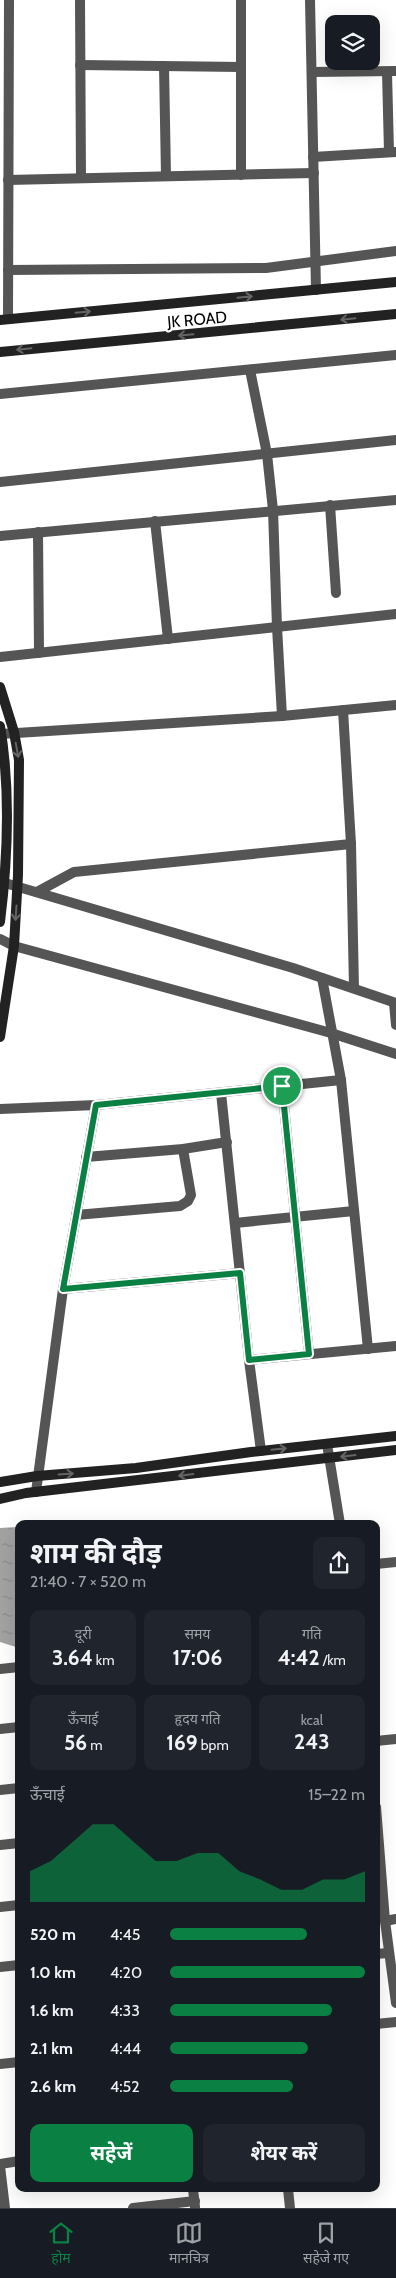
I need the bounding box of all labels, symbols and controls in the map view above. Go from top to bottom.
map controls [325,15,380,70]
button: layers [325,15,380,70]
one-way arrow [237,292,253,302]
street label: JK ROAD [165,307,228,332]
one-way arrow [75,308,91,317]
one-way arrow [340,314,356,324]
one-way arrow [178,330,194,340]
one-way arrow [16,345,32,354]
one-way arrow [13,742,23,758]
one-way arrow [11,904,20,920]
pin [261,1065,303,1107]
icon: arrive [268,1072,296,1100]
one-way arrow [271,1444,287,1454]
one-way arrow [340,1451,356,1461]
one-way arrow [57,1469,73,1478]
one-way arrow [178,1470,194,1480]
text: शाम की दौड़ [30,1536,162,1570]
button: share [313,1537,365,1589]
text: 21:40 · 7 × 520 m [30,1572,146,1591]
text: दूरी [75,1625,92,1643]
text: समय [185,1625,210,1643]
text: गति [302,1625,322,1643]
text: 3.64 [52,1645,93,1670]
text: 17:06 [173,1645,222,1670]
text: 4:42 [278,1645,320,1670]
text: km [93,1651,114,1669]
text: /km [320,1651,346,1669]
text: ऊँचाई [68,1710,98,1728]
text: हृदय गति [175,1710,220,1728]
text: kcal [301,1711,323,1729]
text: 243 [294,1729,330,1754]
text: 56 [64,1730,87,1755]
text: 169 [166,1730,198,1755]
text: m [87,1736,102,1754]
text: bpm [198,1736,229,1754]
text: ऊँचाई [30,1785,65,1804]
text: 15–22 m [308,1785,365,1804]
text: 520 m [30,1925,76,1944]
text: 4:45 [110,1925,140,1944]
text: 1.0 km [30,1963,76,1982]
text: 4:20 [110,1963,142,1982]
text: 1.6 km [30,2001,74,2020]
text: 4:33 [110,2001,140,2020]
text: 2.1 km [30,2039,73,2058]
text: 4:44 [110,2039,141,2058]
text: 2.6 km [30,2077,76,2096]
text: 4:52 [110,2077,140,2096]
button: सहेजें [30,2124,193,2182]
button: शेयर करें [203,2124,365,2182]
tab: होम [47,2219,75,2269]
tab: मानचित्र [169,2219,209,2269]
tab: सहेजे गए [303,2219,349,2269]

